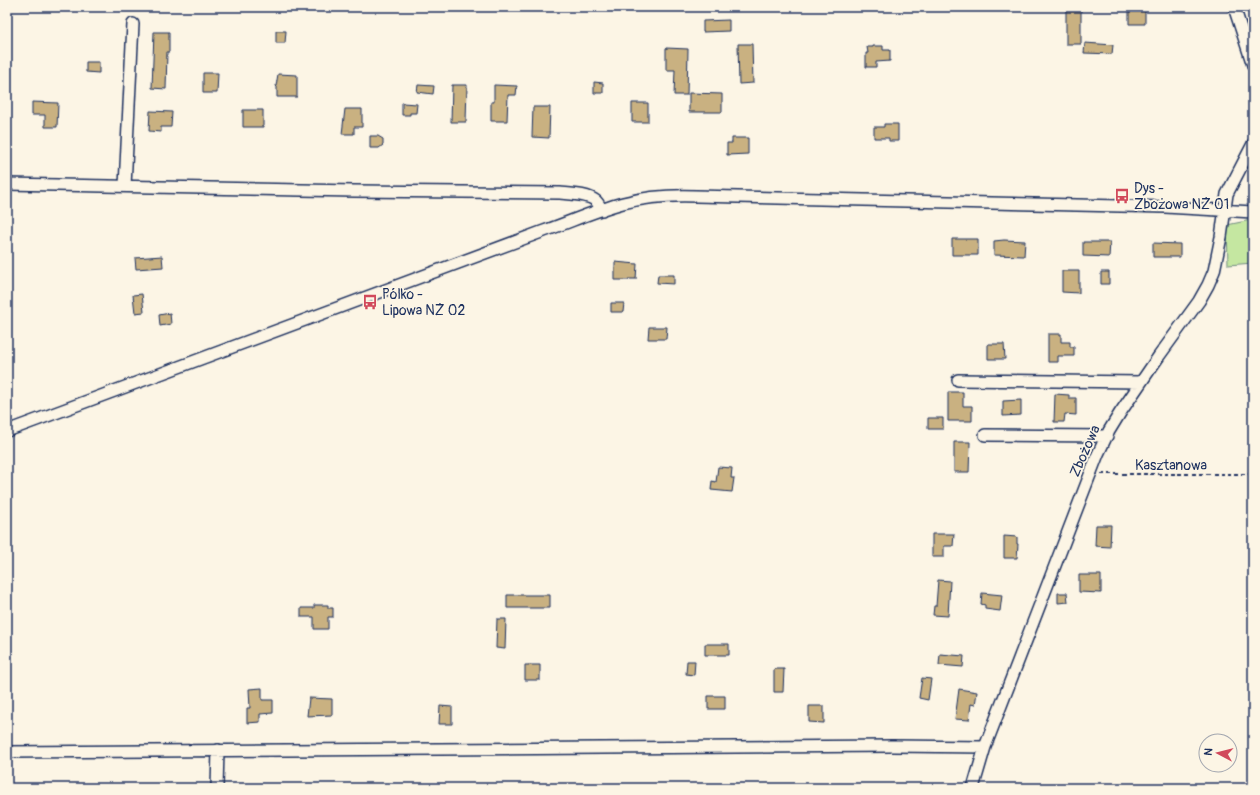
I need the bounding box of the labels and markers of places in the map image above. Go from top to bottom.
place label: Dys - Zbożowa NŻ 01 [1134,180,1229,213]
bus stop icon: Dys - Zbożowa NŻ 01 [1113,187,1131,205]
place label: Pólko - Lipowa NŻ 02 [382,286,465,319]
bus stop icon: Pólko - Lipowa NŻ 02 [361,293,379,311]

